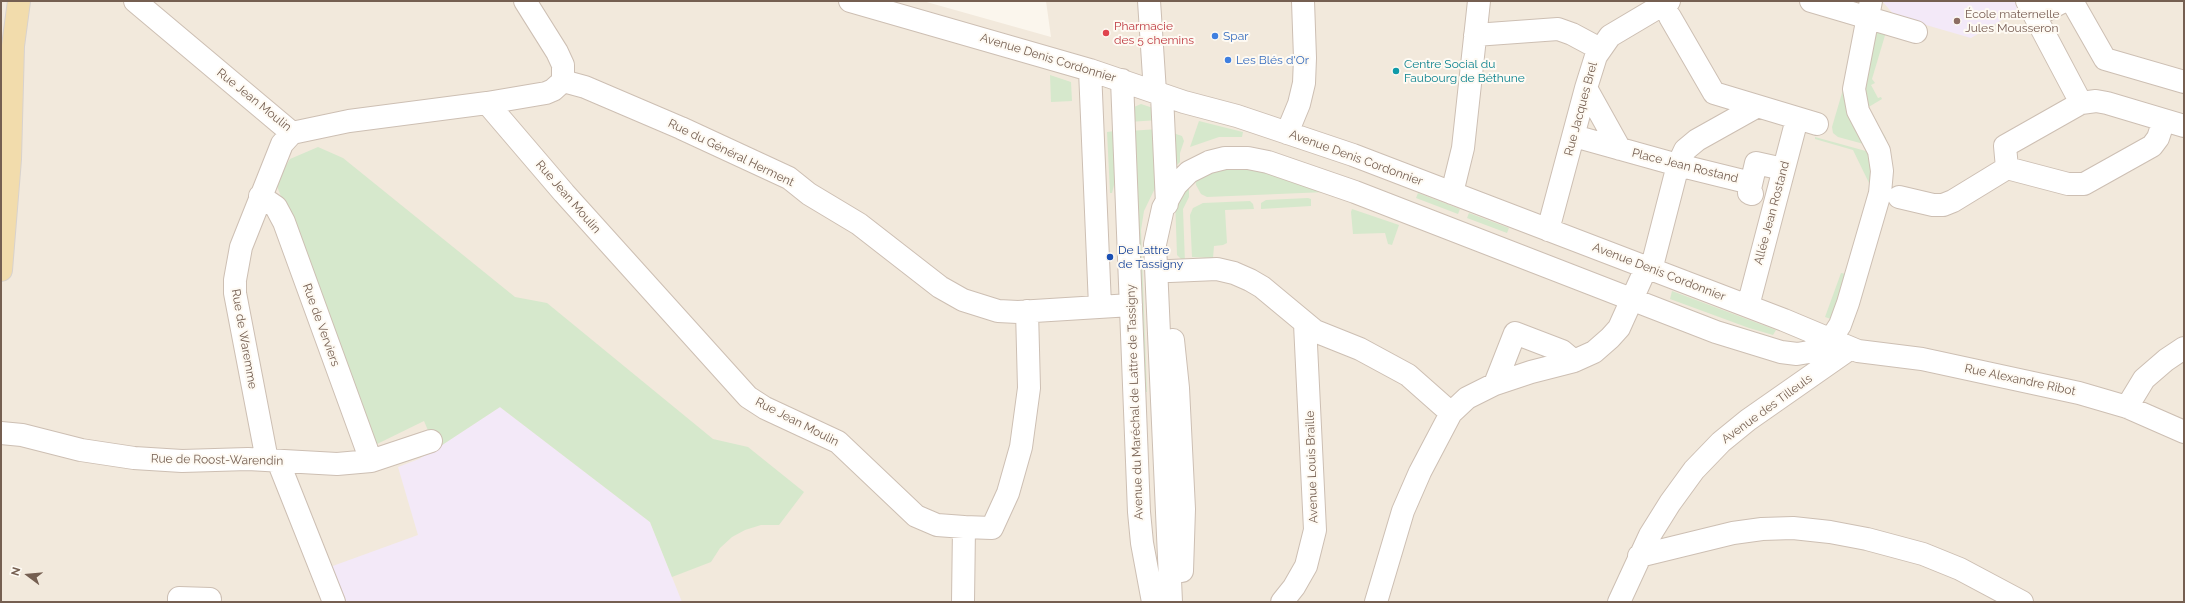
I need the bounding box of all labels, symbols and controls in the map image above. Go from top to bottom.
place label: École maternelle Jules Mousseron [1965,7,2059,35]
marker: École maternelle Jules Mousseron [1952,16,1962,26]
place label: Pharmacie des 5 chemins [1114,19,1194,47]
marker: Pharmacie des 5 chemins [1101,28,1111,38]
place label: Spar [1223,29,1248,43]
street label: Avenue Denis Cordonnier [978,30,1118,86]
marker: Spar [1210,31,1220,41]
place label: Les Blés d'Or [1236,53,1309,67]
marker: Les Blés d'Or [1223,55,1233,65]
place label: Centre Social du Faubourg de Béthune [1404,57,1525,85]
street label: Rue Jacques Brel [1562,61,1600,157]
street label: Rue Jean Moulin [214,66,294,134]
marker: Centre Social du Faubourg de Béthune [1391,66,1401,76]
street label: Rue du Général Herment [666,116,796,190]
street label: Avenue Denis Cordonnier [1287,127,1425,189]
street label: Place Jean Rostand [1630,146,1740,186]
street label: Rue Jean Moulin [532,158,604,236]
street label: Allée Jean Rostand [1751,160,1793,266]
street label: Avenue Denis Cordonnier [1591,240,1727,304]
place label: De Lattre de Tassigny [1118,243,1183,271]
marker: De Lattre de Tassigny [1105,252,1115,262]
street label: Rue de Verviers [299,282,343,368]
street label: Avenue du Maréchal de Lattre de Tassigny [1124,284,1146,520]
street label: Rue de Waremme [228,288,260,390]
street label: Rue Alexandre Ribot [1963,361,2077,399]
street label: Avenue des Tilleuls [1719,371,1815,447]
street label: Rue Jean Moulin [753,395,841,449]
street label: Avenue Louis Braille [1303,410,1321,524]
street label: Rue de Roost-Warendin [151,452,283,468]
north arrow [8,555,48,595]
text: N [9,566,23,577]

